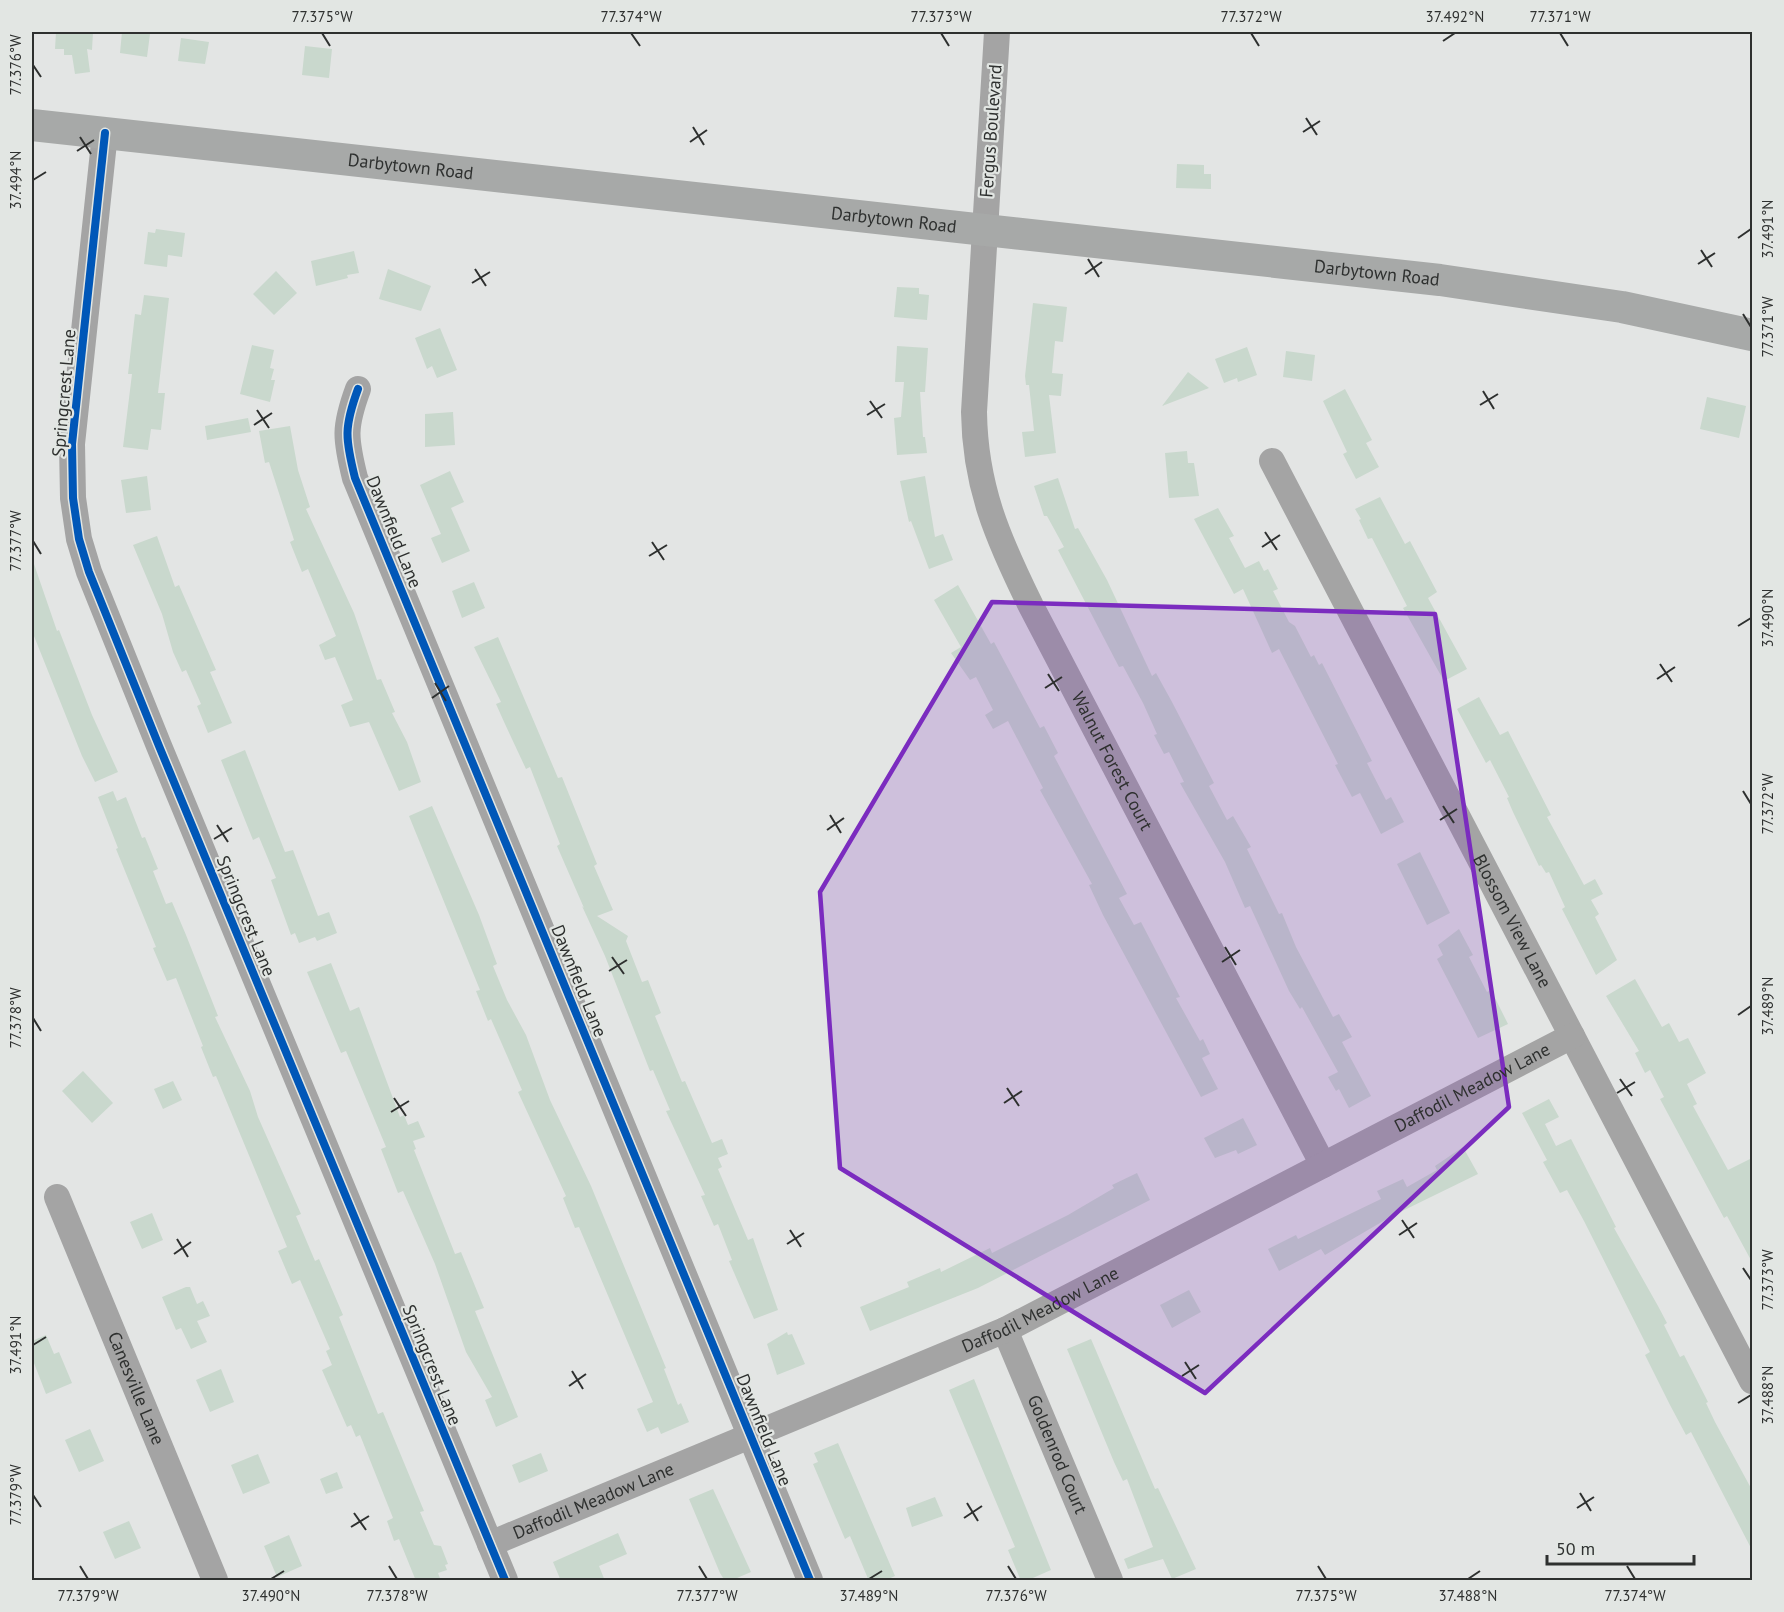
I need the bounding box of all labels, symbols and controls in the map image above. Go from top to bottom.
text: 77.375°W [291,7,353,26]
text: 77.374°W [600,7,662,26]
text: 77.373°W [910,7,972,26]
text: 77.372°W [1220,7,1282,26]
text: 37.492°N [1426,7,1484,26]
text: 77.371°W [1529,7,1591,26]
text: 77.376°W [6,34,25,96]
street label: Fergus Boulevard [974,64,1007,198]
street label: Darbytown Road [347,148,475,185]
text: 37.494°N [6,151,25,209]
text: 37.491°N [1758,200,1777,258]
street label: Darbytown Road [830,201,958,238]
street label: Darbytown Road [1313,254,1441,291]
text: 77.371°W [1758,296,1777,358]
street label: Springcrest Lane [46,328,81,458]
street label: Dawnfield Lane [361,472,427,591]
text: 77.377°W [6,510,25,572]
text: 37.490°N [1758,589,1777,647]
street label: Walnut Forest Court [1067,688,1158,834]
text: 77.372°W [1758,773,1777,835]
street label: Blossom View Lane [1468,850,1557,992]
street label: Springcrest Lane [212,852,281,980]
street label: Dawnfield Lane [546,921,612,1040]
text: 37.489°N [1758,977,1777,1035]
text: 77.378°W [6,987,25,1049]
street label: Daffodil Meadow Lane [1390,1037,1554,1137]
text: 77.373°W [1758,1249,1777,1311]
street label: Daffodil Meadow Lane [958,1261,1122,1358]
street label: Springcrest Lane [398,1301,467,1429]
text: 37.491°N [6,1316,25,1374]
street label: Canesville Lane [103,1328,170,1448]
text: 37.488°N [1758,1366,1777,1424]
street label: Dawnfield Lane [731,1370,797,1489]
street label: Goldenrod Court [1023,1391,1093,1517]
street label: Daffodil Meadow Lane [509,1457,677,1544]
text: 77.379°W [6,1464,25,1526]
scale bar [1547,1528,1694,1566]
text: 50 m [1556,1537,1595,1560]
text: 77.379°W [57,1586,119,1605]
text: 37.490°N [242,1586,300,1605]
text: 77.378°W [366,1586,428,1605]
text: 77.377°W [676,1586,738,1605]
text: 37.489°N [840,1586,898,1605]
text: 77.376°W [985,1586,1047,1605]
text: 77.375°W [1295,1586,1357,1605]
text: 37.488°N [1439,1586,1497,1605]
text: 77.374°W [1604,1586,1666,1605]

